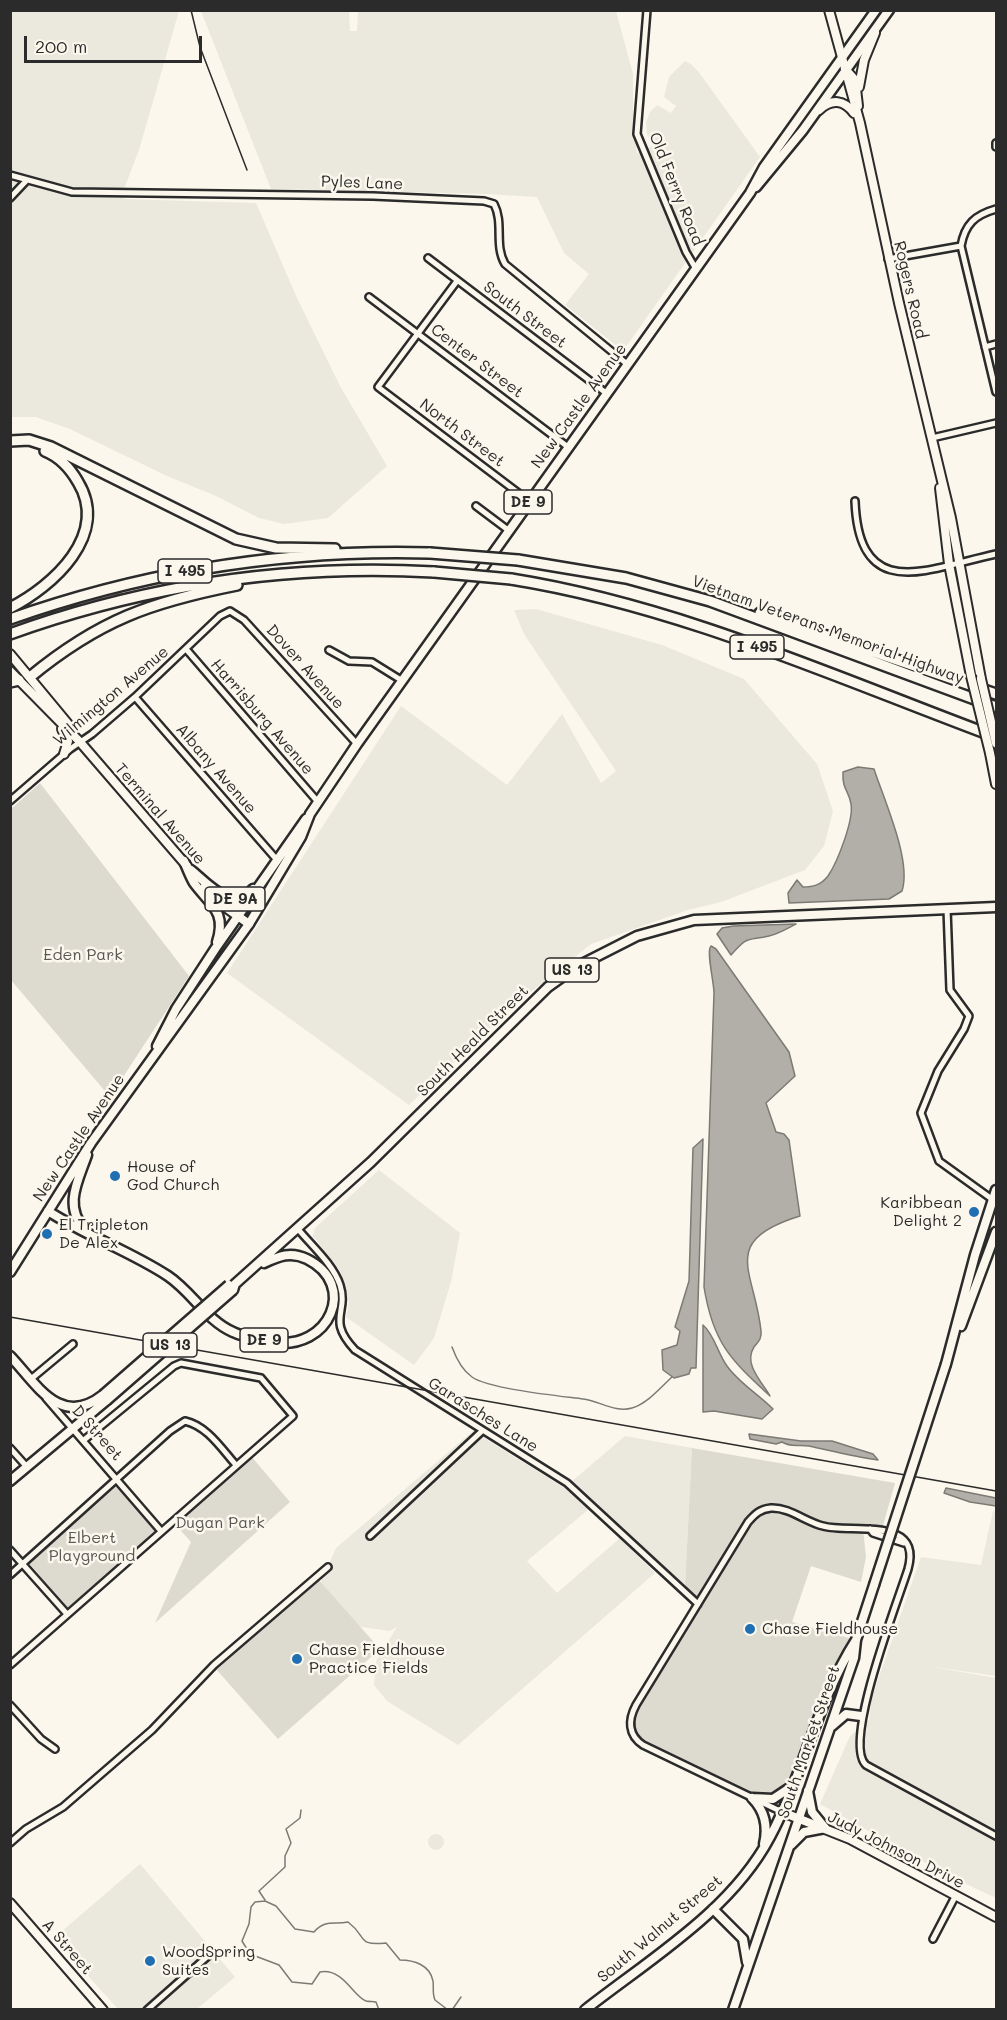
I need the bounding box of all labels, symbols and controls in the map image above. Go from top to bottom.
scale bar [27,24,206,62]
text: 200 m [35,34,87,58]
street label: Old Ferry Road [645,130,707,248]
street label: Pyles Lane [321,172,403,194]
street label: Rogers Road [889,239,931,341]
street label: South Street [480,277,570,353]
street label: Center Street [427,320,527,402]
street label: New Castle Avenue [527,340,631,472]
street label: North Street [416,395,508,471]
road number: DE 9 [504,490,552,514]
road number: I 495 [158,559,212,583]
street label: Vietnam Veterans Memorial Highway [689,572,967,688]
street label: Dover Avenue [262,621,348,713]
road number: I 495 [730,635,784,659]
street label: Wilmington Avenue [49,642,173,750]
street label: Harrisburg Avenue [207,655,317,779]
street label: Albany Avenue [172,720,260,818]
street label: Terminal Avenue [111,759,209,869]
road number: DE 9A [205,887,265,911]
park label: Eden Park [43,945,123,965]
road number: US 13 [545,958,599,982]
street label: South Heald Street [413,981,533,1101]
street label: New Castle Avenue [29,1071,129,1205]
place label: House of God Church [127,1157,219,1195]
marker: House of God Church [108,1169,122,1183]
place label: Karibbean Delight 2 [880,1193,962,1231]
marker: Karibbean Delight 2 [967,1205,981,1219]
place label: El Tripleton De Alex [59,1215,148,1253]
marker: El Tripleton De Alex [40,1227,54,1241]
road number: DE 9 [240,1328,288,1352]
road number: US 13 [143,1333,197,1357]
street label: Garasches Lane [424,1373,542,1457]
street label: D Street [68,1401,126,1465]
park label: Dugan Park [175,1513,265,1533]
park label: Elbert Playground [49,1528,135,1566]
place label: Chase Fieldhouse [762,1619,898,1639]
marker: Chase Fieldhouse [743,1622,757,1636]
place label: Chase Fieldhouse Practice Fields [309,1640,445,1678]
marker: Chase Fieldhouse Practice Fields [290,1652,304,1666]
street label: South Market Street [774,1663,844,1821]
street label: Judy Johnson Drive [824,1807,968,1893]
street label: South Walnut Street [594,1871,726,1987]
street label: A Street [38,1915,96,1979]
place label: WoodSpring Suites [162,1942,255,1980]
marker: WoodSpring Suites [143,1954,157,1968]

